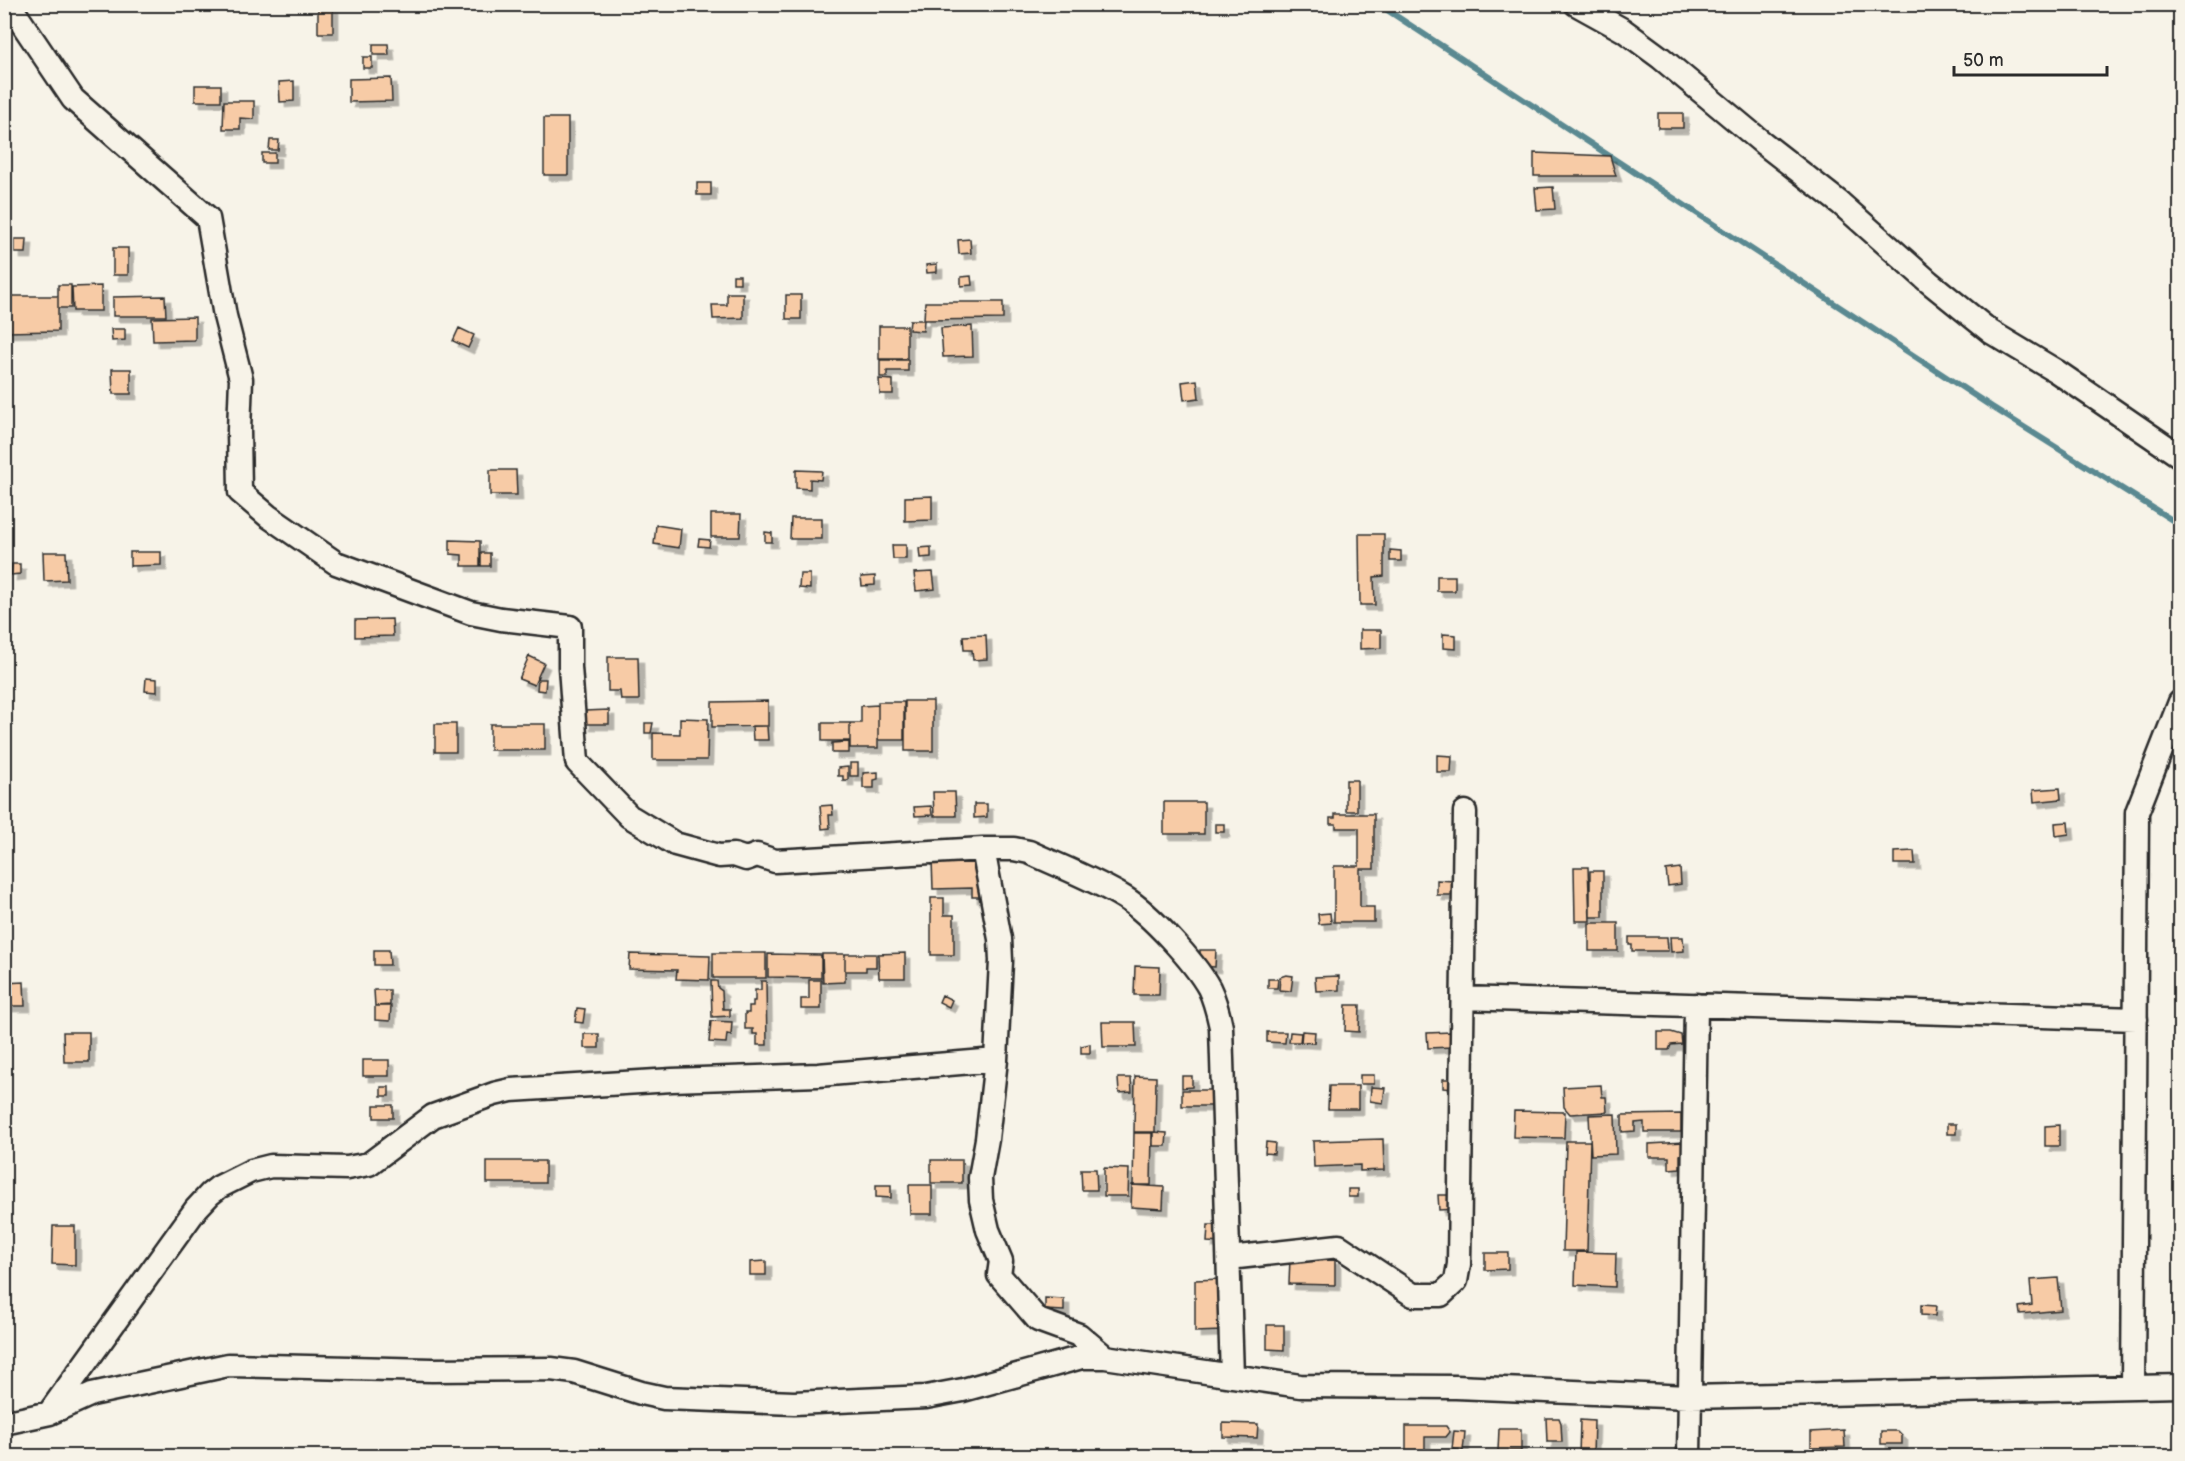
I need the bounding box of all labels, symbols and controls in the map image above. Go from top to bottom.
scale bar [1954,39,2107,77]
text: 50 m [1963,50,2004,71]

